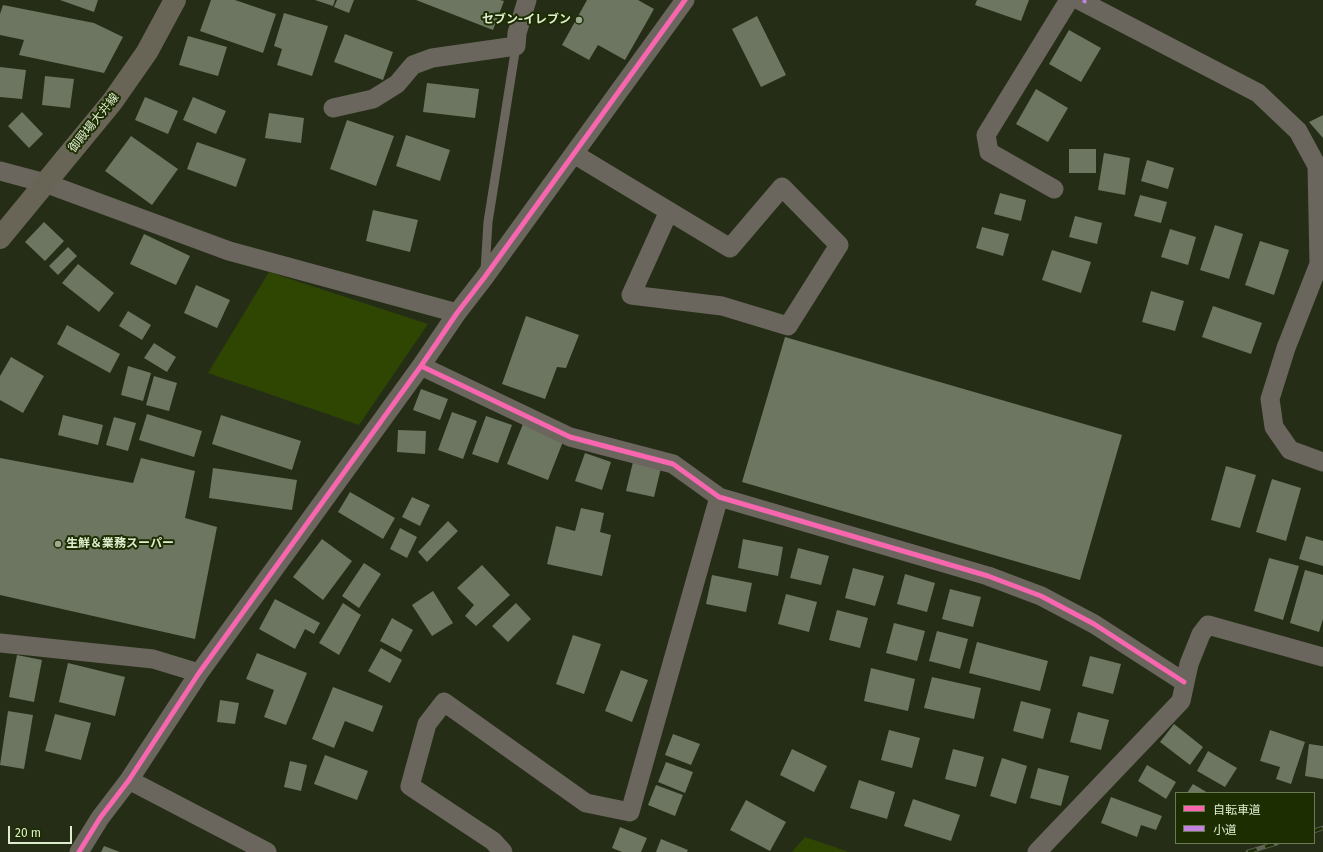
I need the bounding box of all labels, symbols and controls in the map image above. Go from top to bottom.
place label: セブン-イレブン [482,13,571,27]
marker: セブン-イレブン [574,15,584,25]
street label: 御殿場大井線 [66,90,122,156]
place label: 生鮮＆業務スーパー [66,537,174,551]
marker: 生鮮＆業務スーパー [53,539,63,549]
legend [1175,792,1315,844]
text: 自転車道 [1213,803,1261,817]
scale bar [10,818,74,844]
text: 小道 [1213,823,1237,837]
text: 20 m [15,826,41,840]

